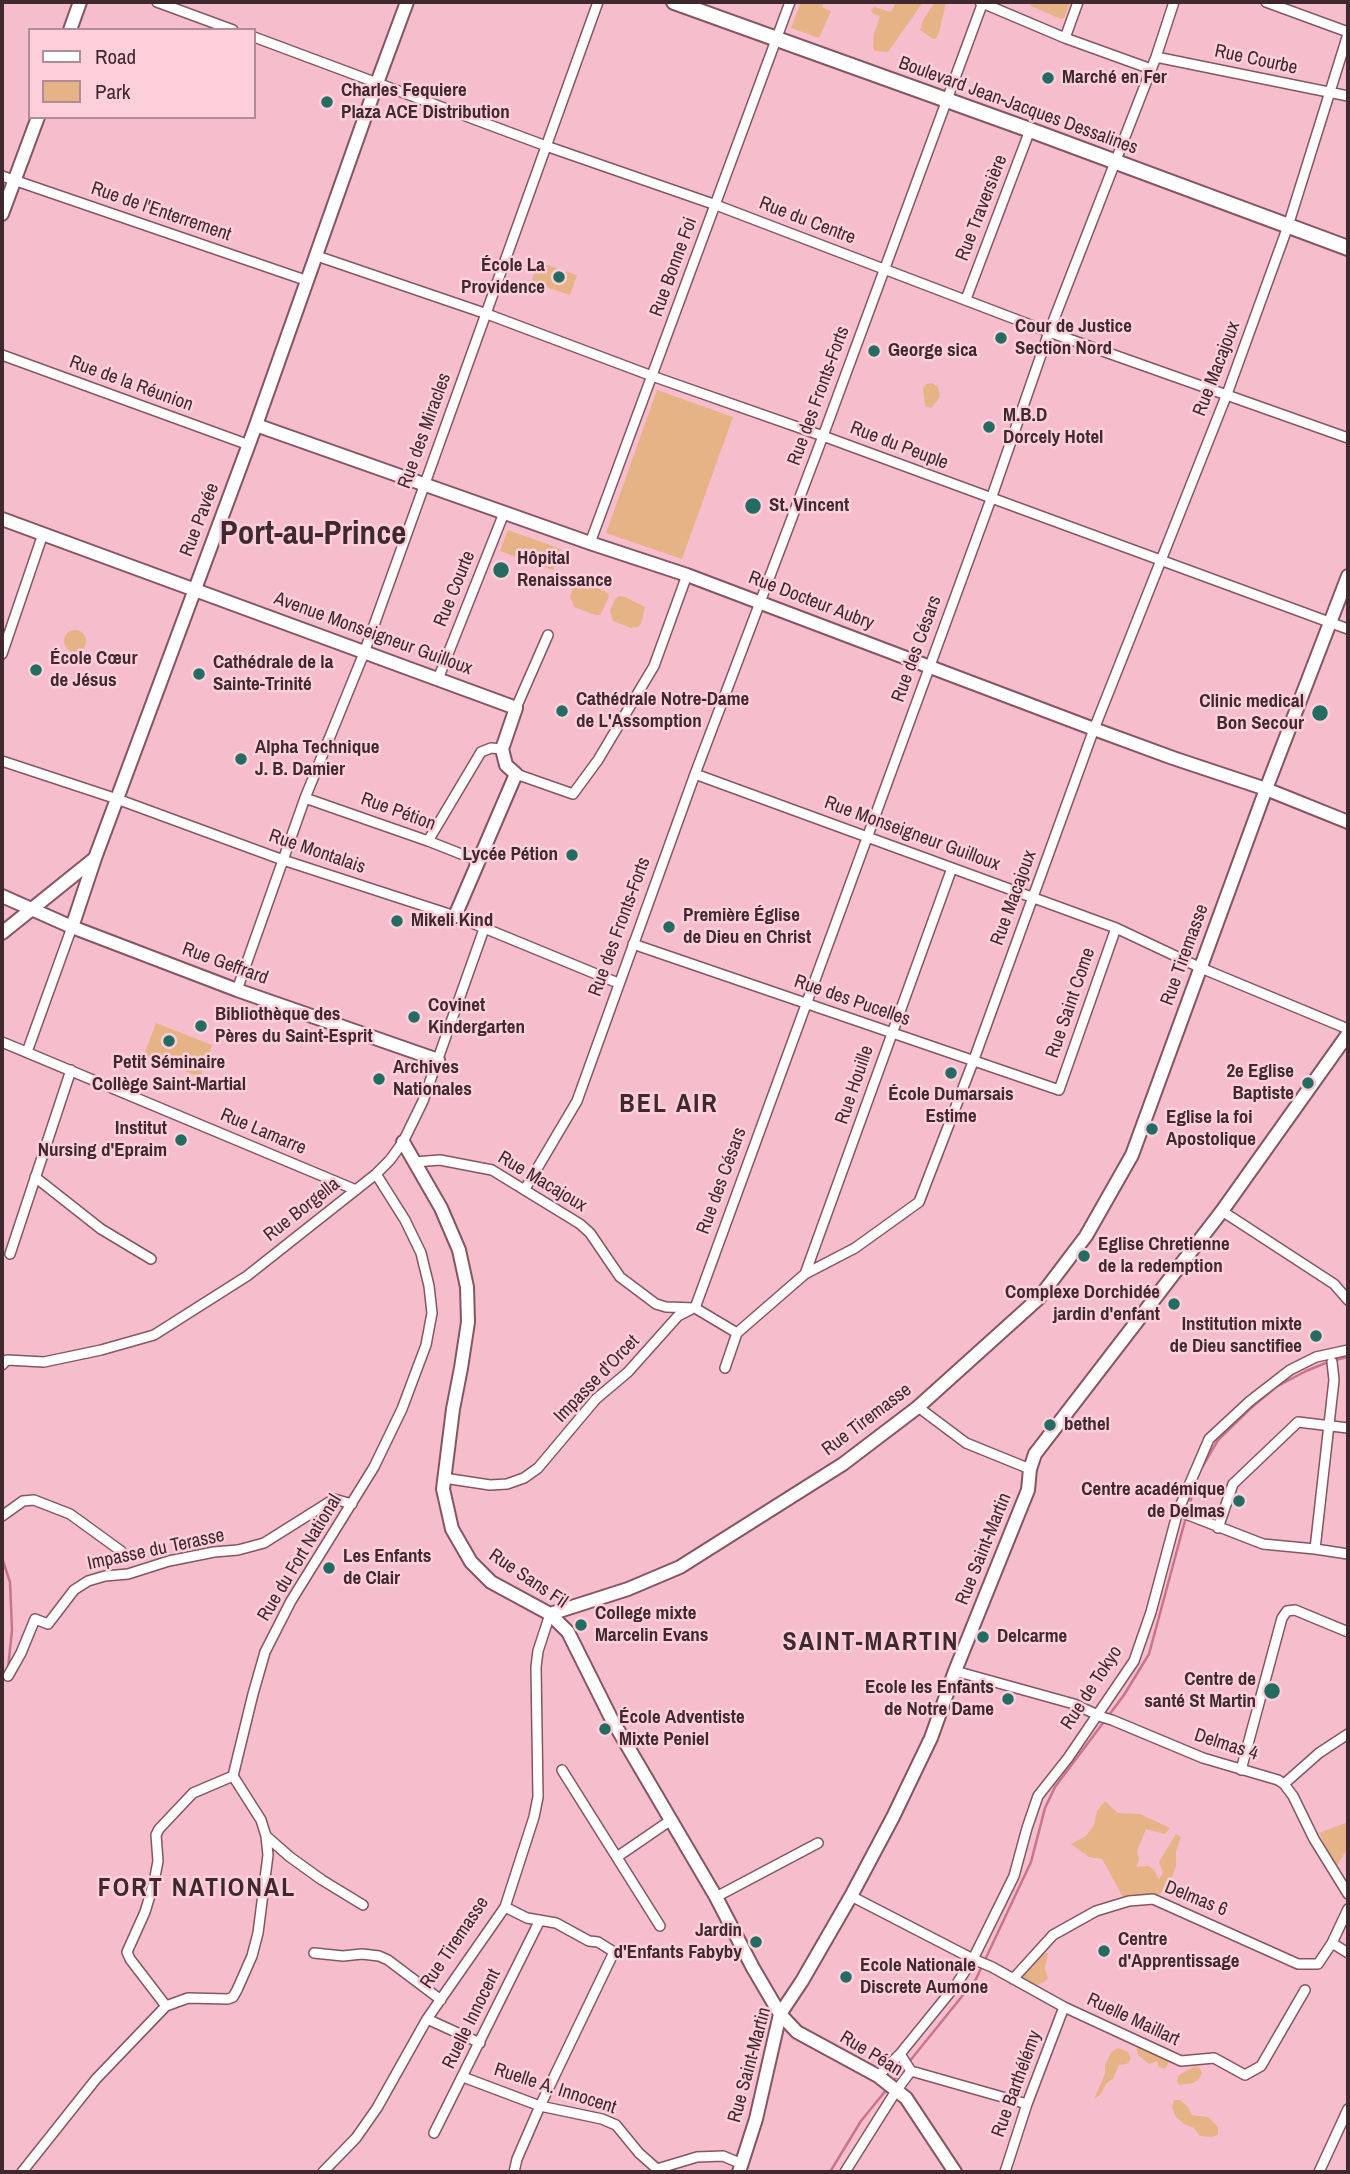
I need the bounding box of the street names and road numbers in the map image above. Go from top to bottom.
street label: Rue Courbe [1213,40,1299,80]
street label: Boulevard Jean-Jacques Dessalines [895,52,1141,160]
street label: Rue Traversière [951,152,1013,264]
street label: Rue de l'Enterrement [88,177,234,247]
street label: Rue du Centre [756,192,858,250]
street label: Rue Bonne Foi [645,214,703,320]
street label: Rue Macajoux [1189,318,1245,420]
street label: Rue des Fronts-Forts [783,323,855,469]
street label: Rue de la Réunion [66,351,196,417]
street label: Rue des Miracles [394,370,456,492]
street label: Rue du Peuple [847,417,951,475]
street label: Rue Pavée [176,480,224,560]
street label: Rue Courte [430,548,480,630]
street label: Rue Docteur Aubry [745,567,877,635]
street label: Avenue Monseigneur Guilloux [271,587,475,681]
street label: Rue des Césars [887,593,947,705]
street label: Rue Pétion [357,788,439,836]
street label: Rue Monseigneur Guilloux [821,792,1003,876]
street label: Rue Montalais [266,825,368,879]
street label: Rue Macajoux [986,847,1042,949]
street label: Rue des Fronts-Forts [584,854,656,1000]
street label: Rue Tiremasse [1156,901,1214,1009]
street label: Rue Geffrard [179,938,271,990]
street label: Rue Saint Come [1041,945,1101,1061]
street label: Rue des Pucelles [791,970,913,1032]
street label: Rue Houille [831,1043,879,1127]
street label: Rue Lamarre [217,1104,309,1160]
street label: Rue des Césars [692,1125,752,1237]
street label: Rue Macajoux [493,1147,591,1217]
street label: Rue Borgella [259,1173,345,1247]
street label: Impasse d'Orcet [550,1330,644,1428]
street label: Rue Tiremasse [818,1379,916,1461]
street label: Rue du Fort National [253,1490,347,1626]
street label: Rue Saint-Martin [951,1490,1017,1608]
street label: Impasse du Terasse [85,1524,227,1576]
street label: Rue Sans Fil [484,1544,572,1614]
street label: Rue de Tokyo [1056,1642,1128,1734]
street label: Delmas 4 [1191,1724,1261,1766]
street label: Delmas 6 [1161,1876,1231,1922]
street label: Rue Tiremasse [416,1893,494,1993]
street label: Ruelle Innocent [438,1965,506,2073]
street label: Ruelle Maillart [1083,1989,1183,2051]
street label: Rue Saint-Martin [724,2005,776,2125]
street label: Rue Péan [835,2026,907,2082]
street label: Rue Barthélémy [987,2028,1047,2140]
street label: Ruelle A. Innocent [491,2058,619,2120]

